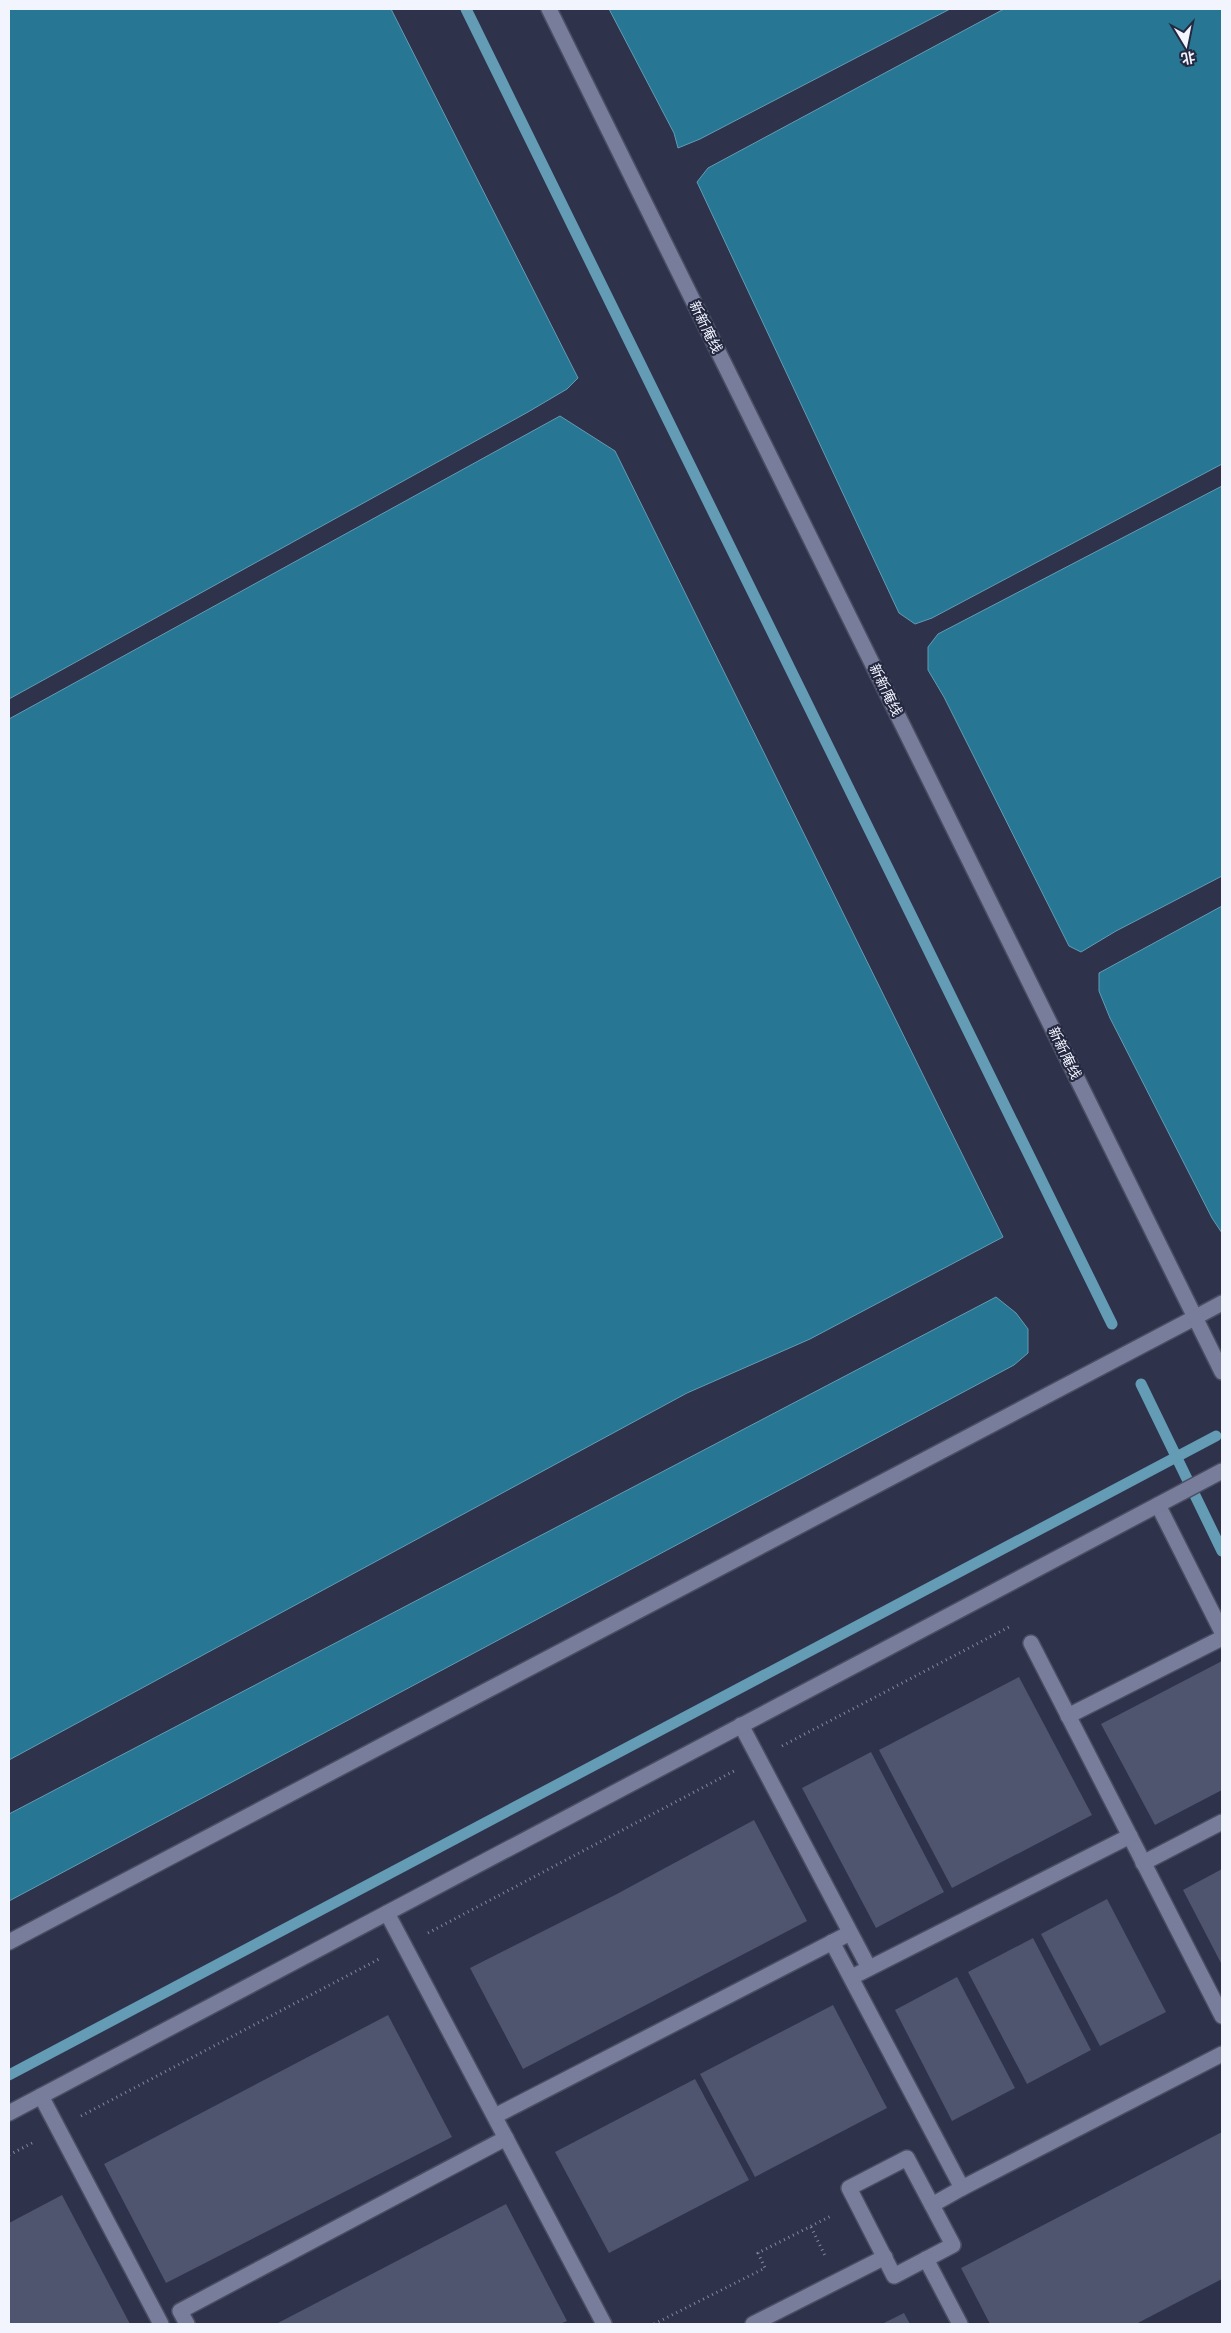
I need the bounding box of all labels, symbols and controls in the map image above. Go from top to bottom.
north arrow [1161,20,1211,70]
text: 北 [1180,49,1197,67]
street label: 新新庵线 [687,298,725,356]
street label: 新新庵线 [867,661,905,719]
street label: 新新庵线 [1046,1024,1084,1082]

